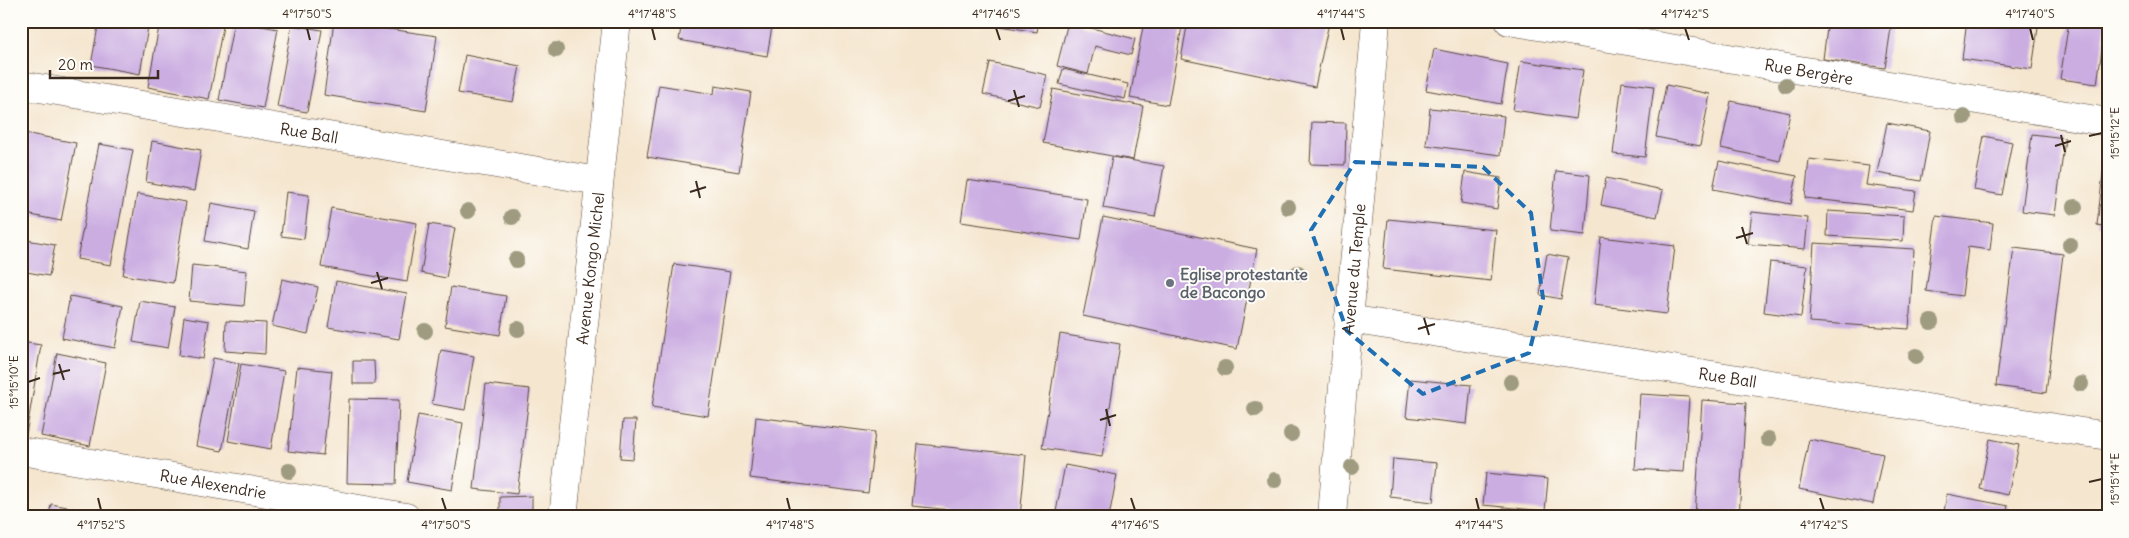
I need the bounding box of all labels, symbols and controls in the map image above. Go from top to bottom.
text: 4°17'50"S [282,6,332,21]
text: 4°17'48"S [628,6,676,21]
text: 4°17'46"S [972,6,1020,21]
text: 4°17'44"S [1317,6,1365,21]
text: 4°17'42"S [1661,6,1709,21]
text: 4°17'40"S [2005,6,2055,21]
scale bar [50,48,158,80]
street label: Rue Bergère [1763,54,1855,89]
text: 20 m [58,55,93,74]
text: 15°15'12"E [2107,107,2122,159]
street label: Rue Ball [279,118,340,148]
street label: Avenue Kongo Michel [572,191,608,346]
street label: Avenue du Temple [1338,203,1370,335]
place label: Eglise protestante de Bacongo [1180,264,1308,303]
marker: Eglise protestante de Bacongo [1164,277,1176,289]
text: 15°15'10"E [6,355,21,409]
street label: Rue Ball [1697,363,1758,392]
text: 15°15'14"E [2107,453,2122,505]
street label: Rue Alexendrie [158,465,268,503]
text: 4°17'52"S [77,517,125,532]
text: 4°17'50"S [421,517,471,532]
text: 4°17'48"S [766,517,814,532]
text: 4°17'46"S [1111,517,1159,532]
text: 4°17'44"S [1455,517,1503,532]
text: 4°17'42"S [1800,517,1848,532]

